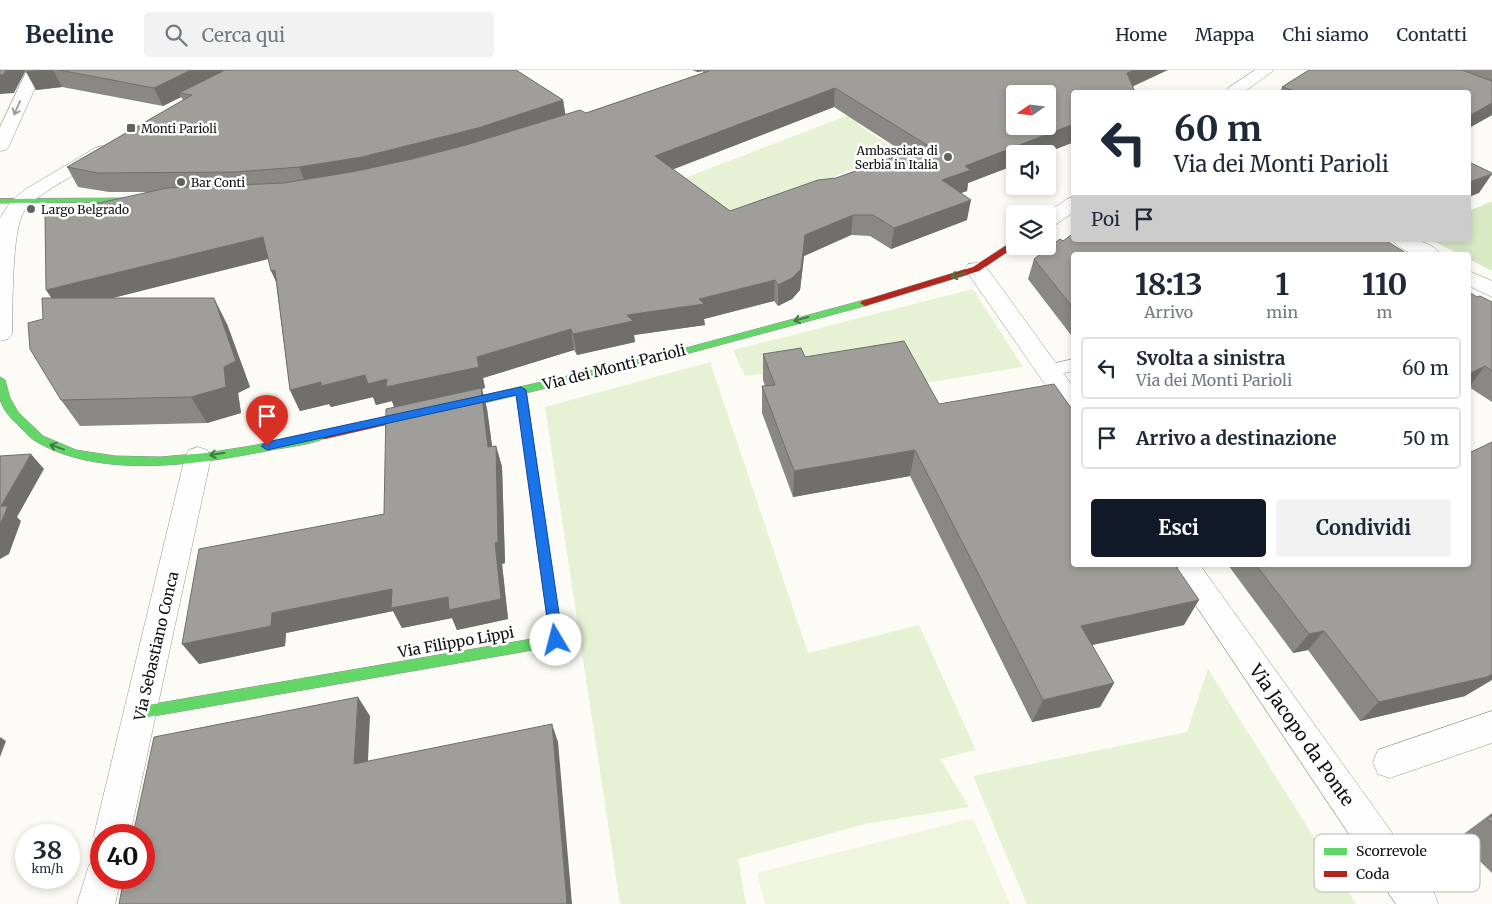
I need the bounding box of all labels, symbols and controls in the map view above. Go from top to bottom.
search box [144,12,494,57]
text: Beeline [25,19,114,50]
icon: search [162,21,190,49]
text: Cerca qui [202,23,285,47]
text: Home [1115,23,1167,46]
text: Mappa [1195,23,1254,46]
text: Chi siamo [1282,23,1369,46]
text: Contatti [1397,23,1467,46]
north arrow [1006,85,1056,135]
map controls [1006,85,1056,255]
one-way arrow [12,100,22,115]
text: 60 m [1174,107,1262,151]
icon: left [1091,110,1156,175]
place label: Monti Parioli [141,121,217,136]
marker: Monti Parioli [125,122,137,134]
place label: Ambasciata di Serbia in Italia [855,143,939,172]
button: sound [1006,145,1056,195]
text: Via dei Monti Parioli [1174,150,1389,178]
marker: Ambasciata di Serbia in Italia [942,151,954,163]
place label: Bar Conti [191,175,245,190]
marker: Bar Conti [175,176,187,188]
place label: Largo Belgrado [41,202,129,217]
marker: Largo Belgrado [25,203,37,215]
button: layers [1006,205,1056,255]
icon: arrive [1130,205,1158,233]
text: Poi [1091,207,1120,231]
text: 18:13 [1135,265,1203,303]
text: 1 [1275,265,1289,303]
text: 110 [1362,265,1407,303]
one-way arrow [950,271,966,281]
text: Arrivo [1144,302,1193,322]
text: min [1266,302,1298,322]
text: m [1377,302,1392,322]
one-way arrow [794,315,810,324]
street label: Via dei Monti Parioli [540,340,687,394]
text: Svolta a sinistra [1136,346,1285,370]
icon: left [1093,354,1121,382]
text: 60 m [1402,356,1449,380]
text: Via dei Monti Parioli [1136,370,1292,390]
pin [246,395,288,446]
icon: arrive [253,402,281,430]
icon: arrive [1093,424,1121,452]
text: Arrivo a destinazione [1136,426,1336,450]
text: 50 m [1403,426,1449,450]
one-way arrow [50,442,65,451]
one-way arrow [209,449,225,459]
button: Esci [1091,499,1266,557]
button: Condividi [1276,499,1451,557]
street label: Via Sebastiano Conca [129,569,182,724]
position arrow [529,613,581,665]
street label: Via Filippo Lippi [395,622,516,662]
street label: Via Jacopo da Ponte [1244,659,1359,810]
speed limit sign: 40 [90,824,155,889]
text: 38 [33,834,62,866]
legend [1314,834,1480,892]
text: Scorrevole [1356,842,1427,860]
text: km/h [32,861,63,876]
text: Coda [1356,865,1390,883]

